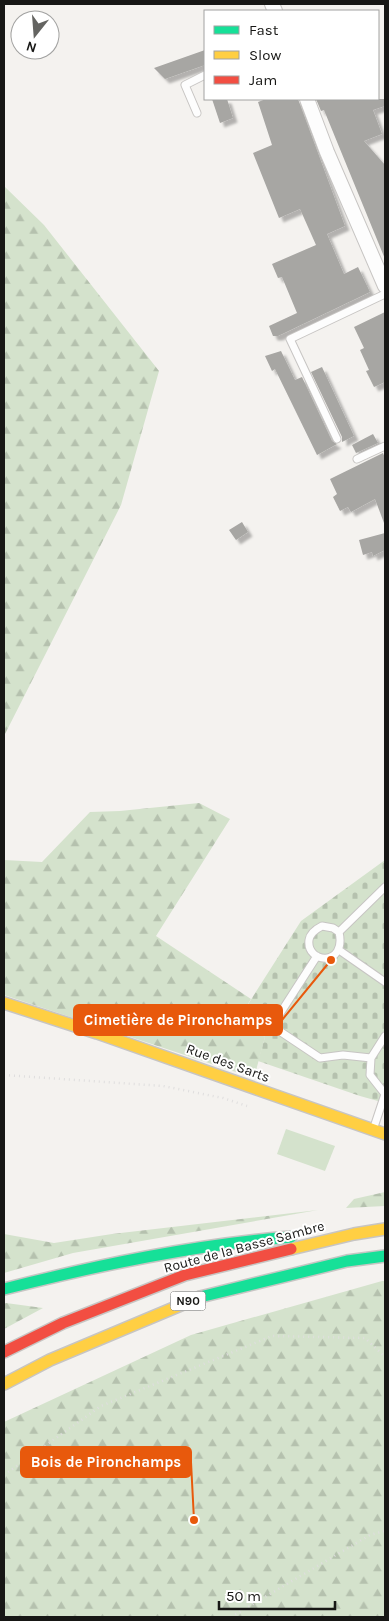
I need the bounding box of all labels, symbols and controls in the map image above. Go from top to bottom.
north arrow [10,10,60,60]
legend [204,10,379,100]
text: Fast [249,21,279,39]
text: N [24,37,39,57]
text: Slow [249,46,281,64]
text: Jam [249,71,277,89]
callout: Cimetière de Pironchamps [74,1005,282,1035]
text: Cimetière de Pironchamps [84,1011,272,1029]
street label: Rue des Sarts [184,1040,272,1086]
street label: Route de la Basse Sambre [162,1217,326,1277]
road number: N90 [170,1292,206,1310]
callout: Bois de Pironchamps [21,1447,191,1477]
text: Bois de Pironchamps [31,1453,181,1471]
scale bar [219,1578,335,1610]
text: 50 m [226,1587,261,1605]

